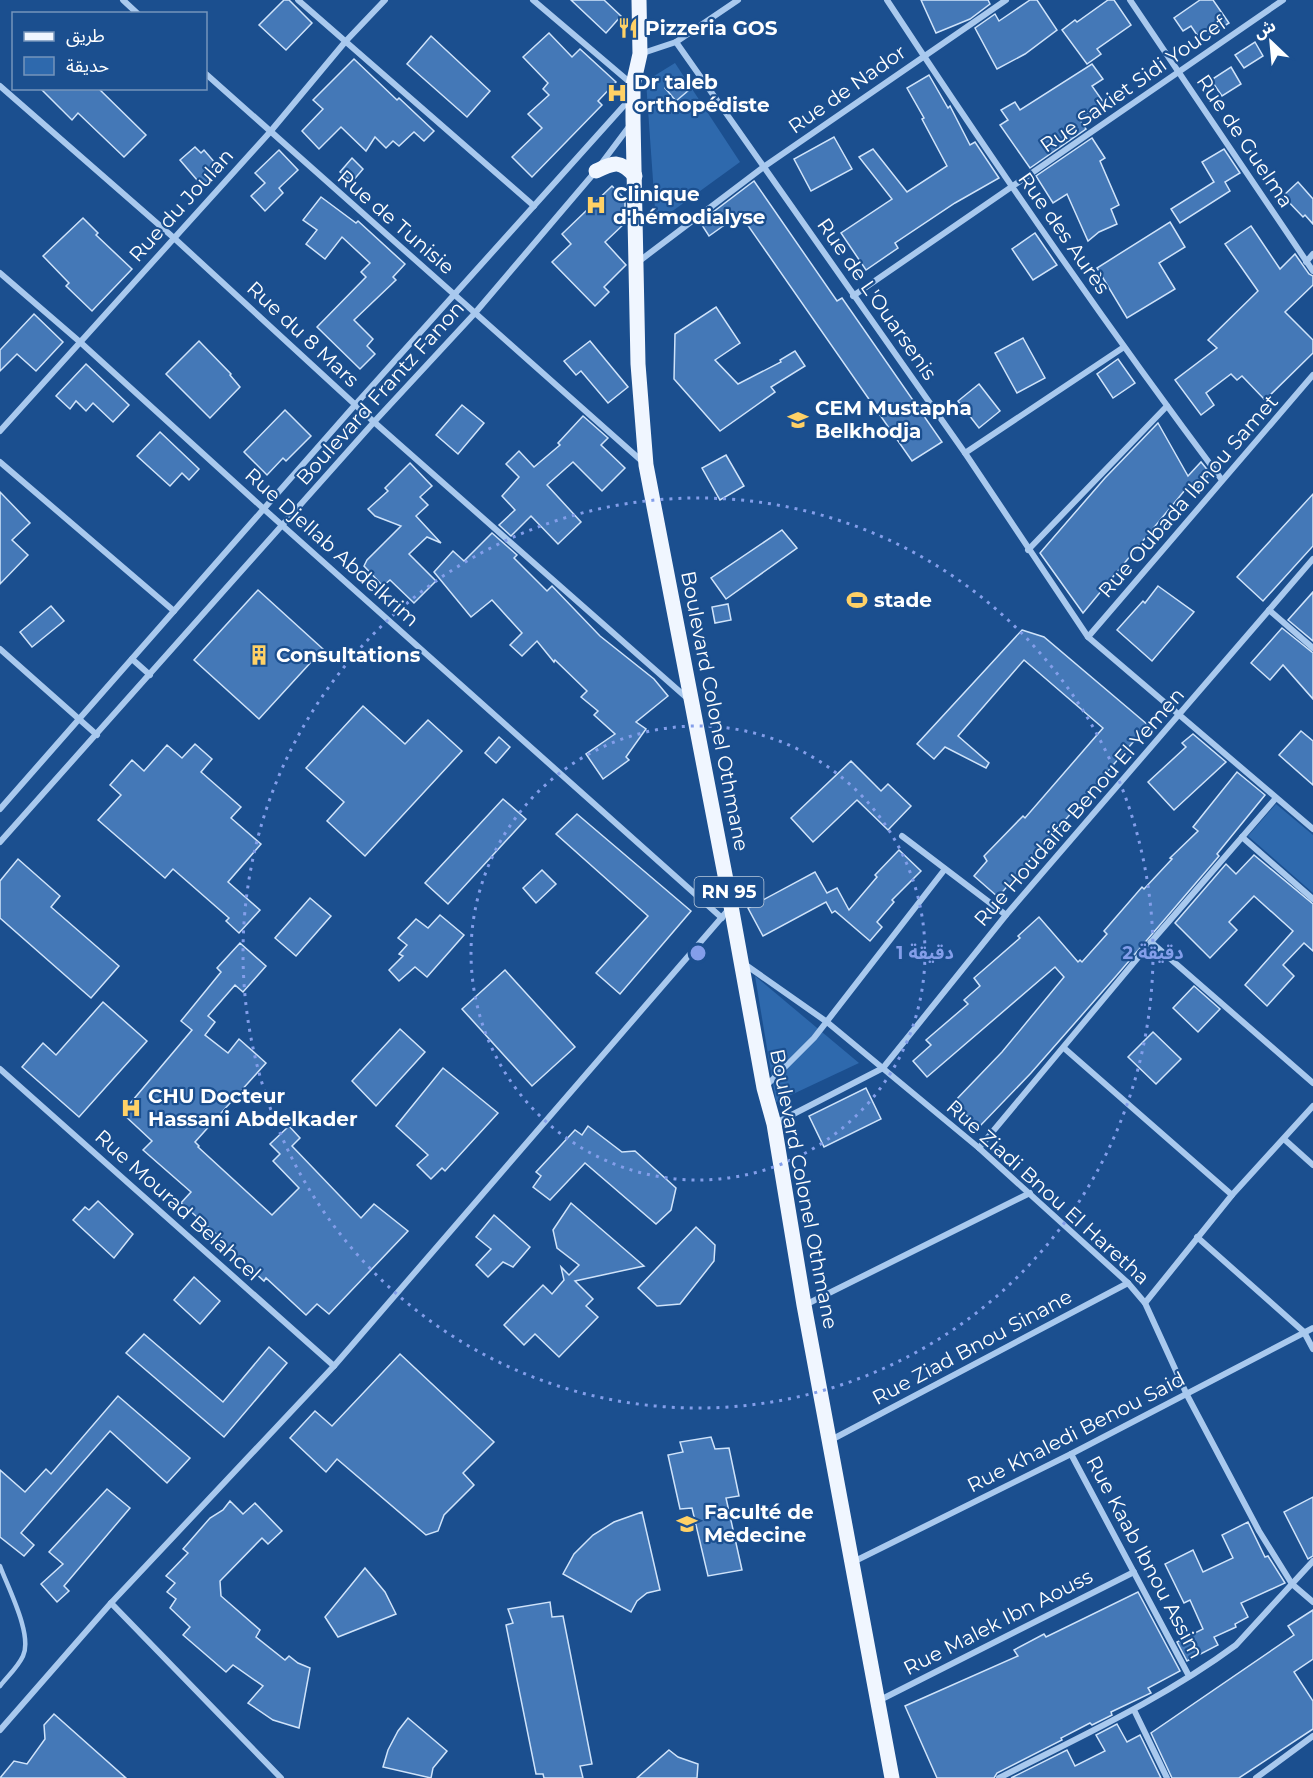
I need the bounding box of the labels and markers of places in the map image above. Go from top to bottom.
restaurant icon: Pizzeria GOS [616,16,640,40]
place label: Pizzeria GOS [645,16,778,40]
place label: Dr taleb orthopédiste [634,70,770,117]
hospital icon: Dr taleb orthopédiste [605,81,629,105]
place label: Clinique d'hémodialyse [613,182,765,229]
hospital icon: Clinique d'hémodialyse [584,193,608,217]
place label: CEM Mustapha Belkhodja [815,396,972,443]
school or university icon: CEM Mustapha Belkhodja [786,408,810,432]
sports icon: stade [845,588,869,612]
place label: stade [874,588,932,612]
building icon: Consultations [247,643,271,667]
place label: Consultations [276,643,421,667]
centre of rings [688,943,708,963]
place label: CHU Docteur Hassani Abdelkader [148,1084,358,1131]
hospital icon: CHU Docteur Hassani Abdelkader [119,1096,143,1120]
place label: Faculté de Medecine [704,1500,814,1547]
school or university icon: Faculté de Medecine [675,1512,699,1536]

